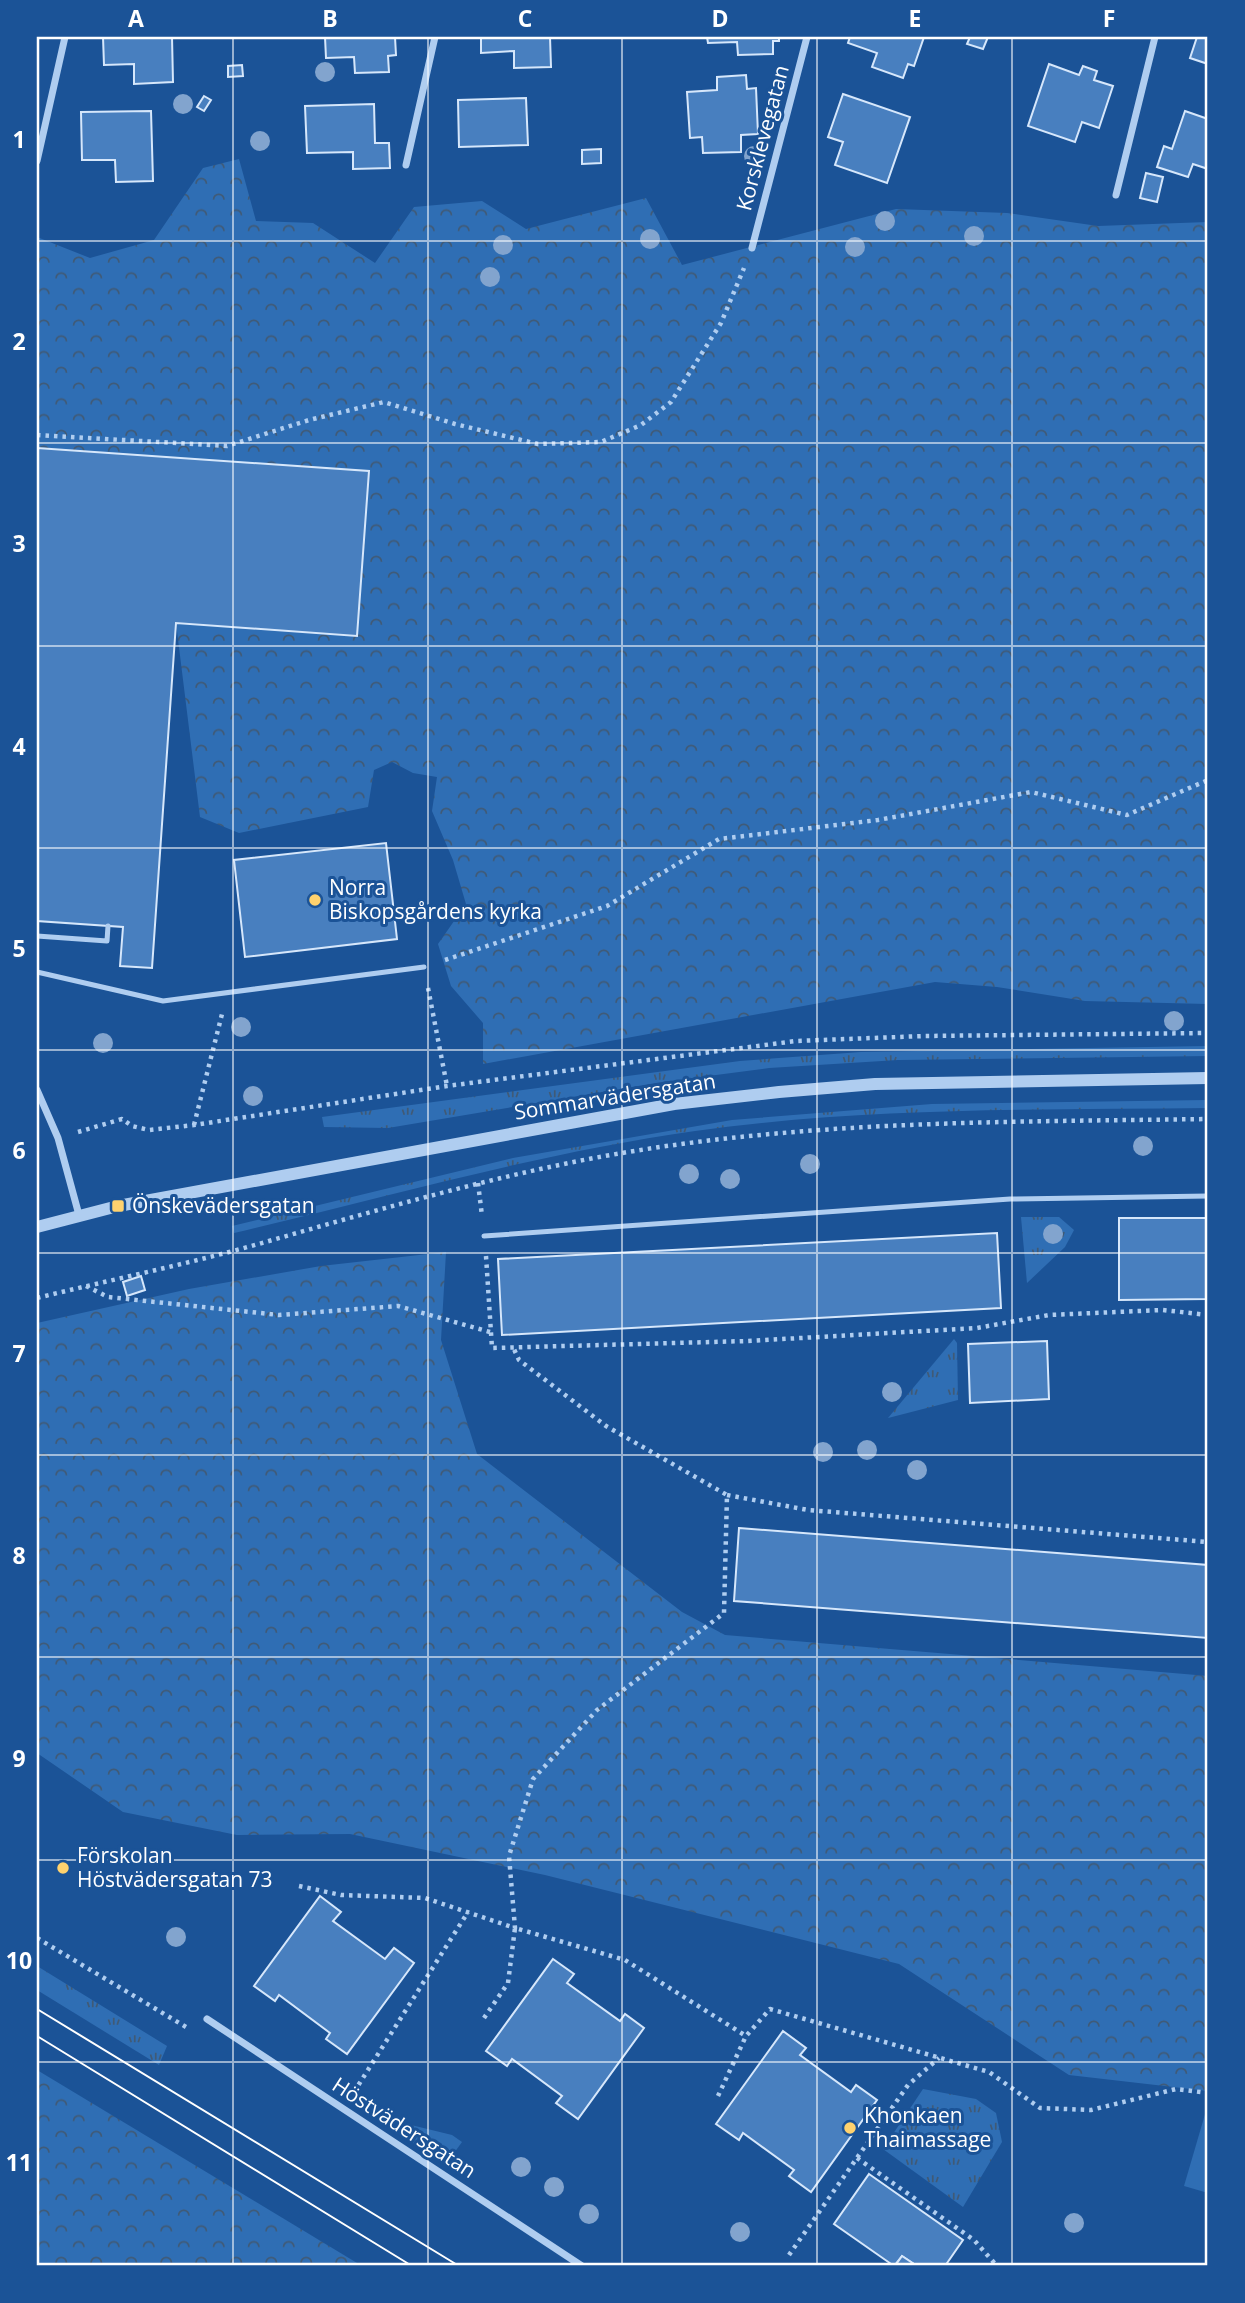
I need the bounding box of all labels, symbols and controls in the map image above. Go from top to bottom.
text: A [128,2,144,34]
text: B [322,2,338,34]
text: C [518,2,532,34]
text: D [711,2,729,34]
text: E [909,2,921,34]
text: F [1103,2,1115,34]
street label: Korsklevegatan [729,62,795,214]
text: 1 [12,123,26,155]
text: 2 [12,325,26,357]
text: 3 [12,527,26,559]
text: 4 [12,730,26,762]
place label: Norra Biskopsgårdens kyrka [329,873,542,925]
marker: Norra Biskopsgårdens kyrka [307,892,323,908]
text: 5 [12,932,26,964]
street label: Sommarvädersgatan [512,1066,718,1126]
text: 6 [12,1134,26,1166]
place label: Önskevädersgatan [132,1191,315,1219]
marker: Önskevädersgatan [110,1198,126,1214]
text: 7 [12,1337,26,1369]
text: 8 [12,1539,26,1571]
text: 9 [12,1742,26,1774]
place label: Förskolan Höstvädersgatan 73 [77,1841,273,1893]
marker: Förskolan Höstvädersgatan 73 [55,1860,71,1876]
text: 10 [6,1944,32,1976]
street label: Höstvädersgatan [327,2070,482,2184]
place label: Khonkaen Thaimassage [864,2101,991,2153]
marker: Khonkaen Thaimassage [842,2120,858,2136]
text: 11 [6,2146,32,2178]

